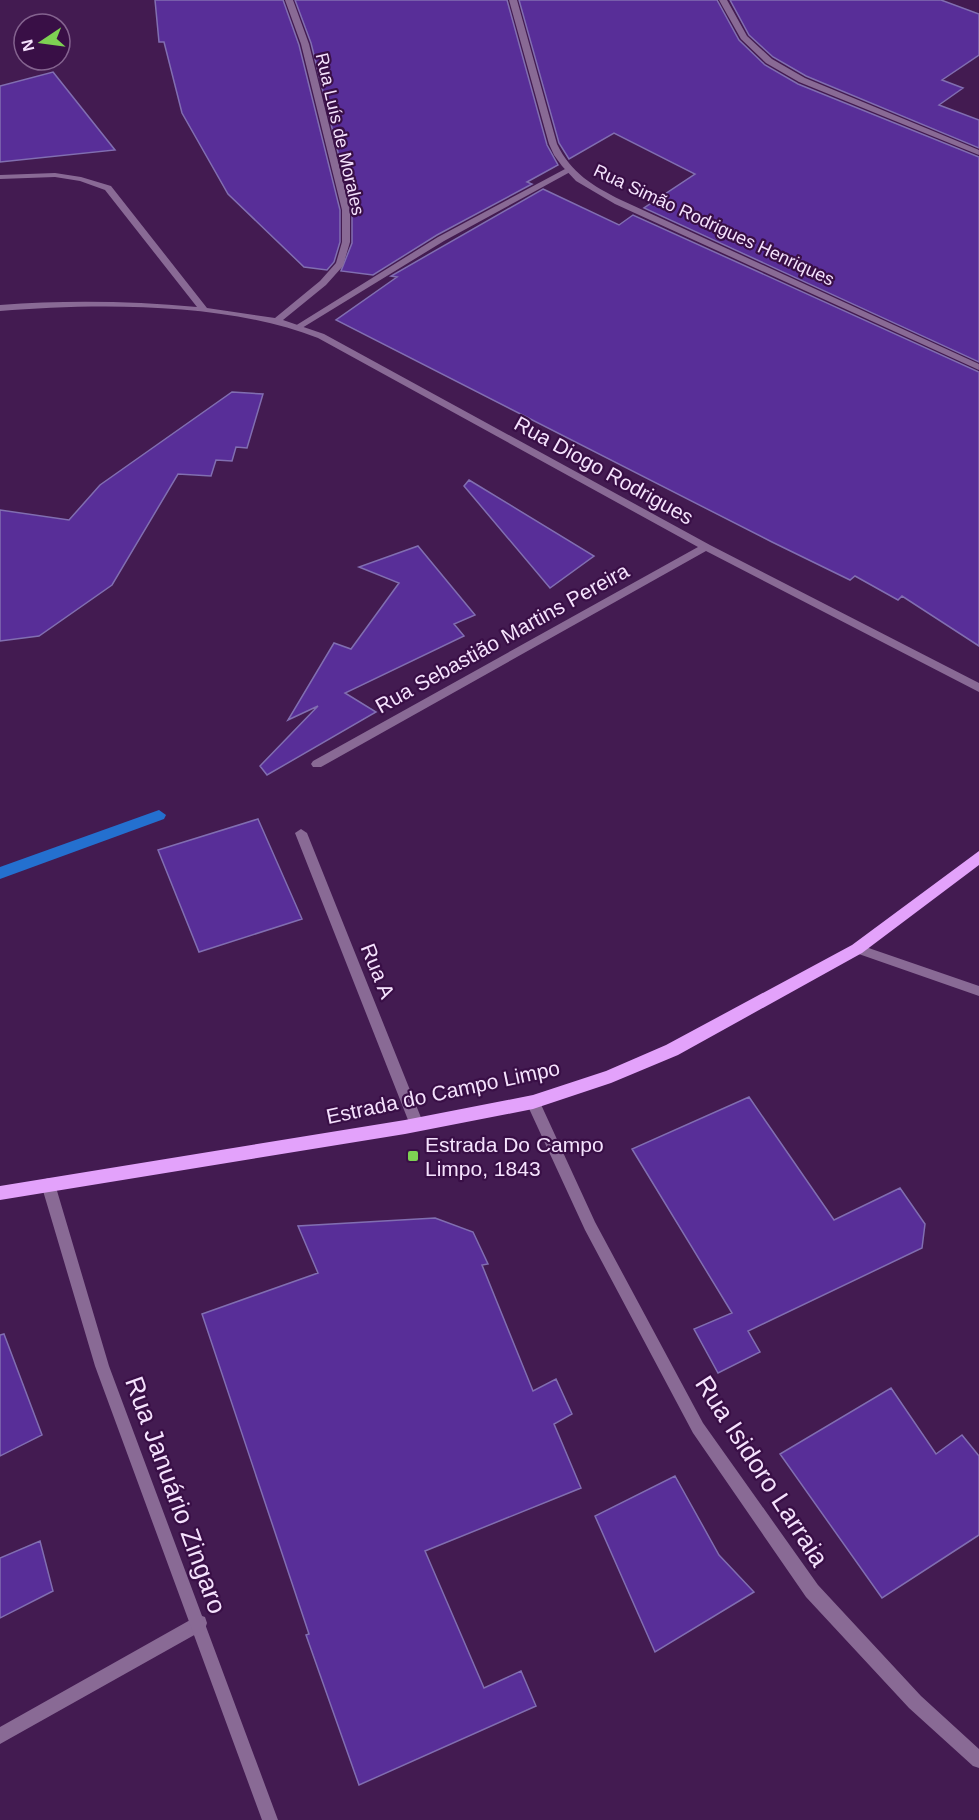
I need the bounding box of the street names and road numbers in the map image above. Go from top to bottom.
street label: Rua Luís de Morales [312,51,368,217]
street label: Rua Simão Rodrigues Henriques [591,160,837,290]
street label: Rua Diogo Rodrigues [511,411,697,529]
street label: Rua Sebastião Martins Pereira [371,558,633,717]
street label: Rua A [357,940,399,1002]
street label: Estrada do Campo Limpo [324,1056,562,1128]
street label: Rua Isidoro Larraia [689,1370,835,1572]
street label: Rua Januário Zingaro [119,1372,233,1618]

